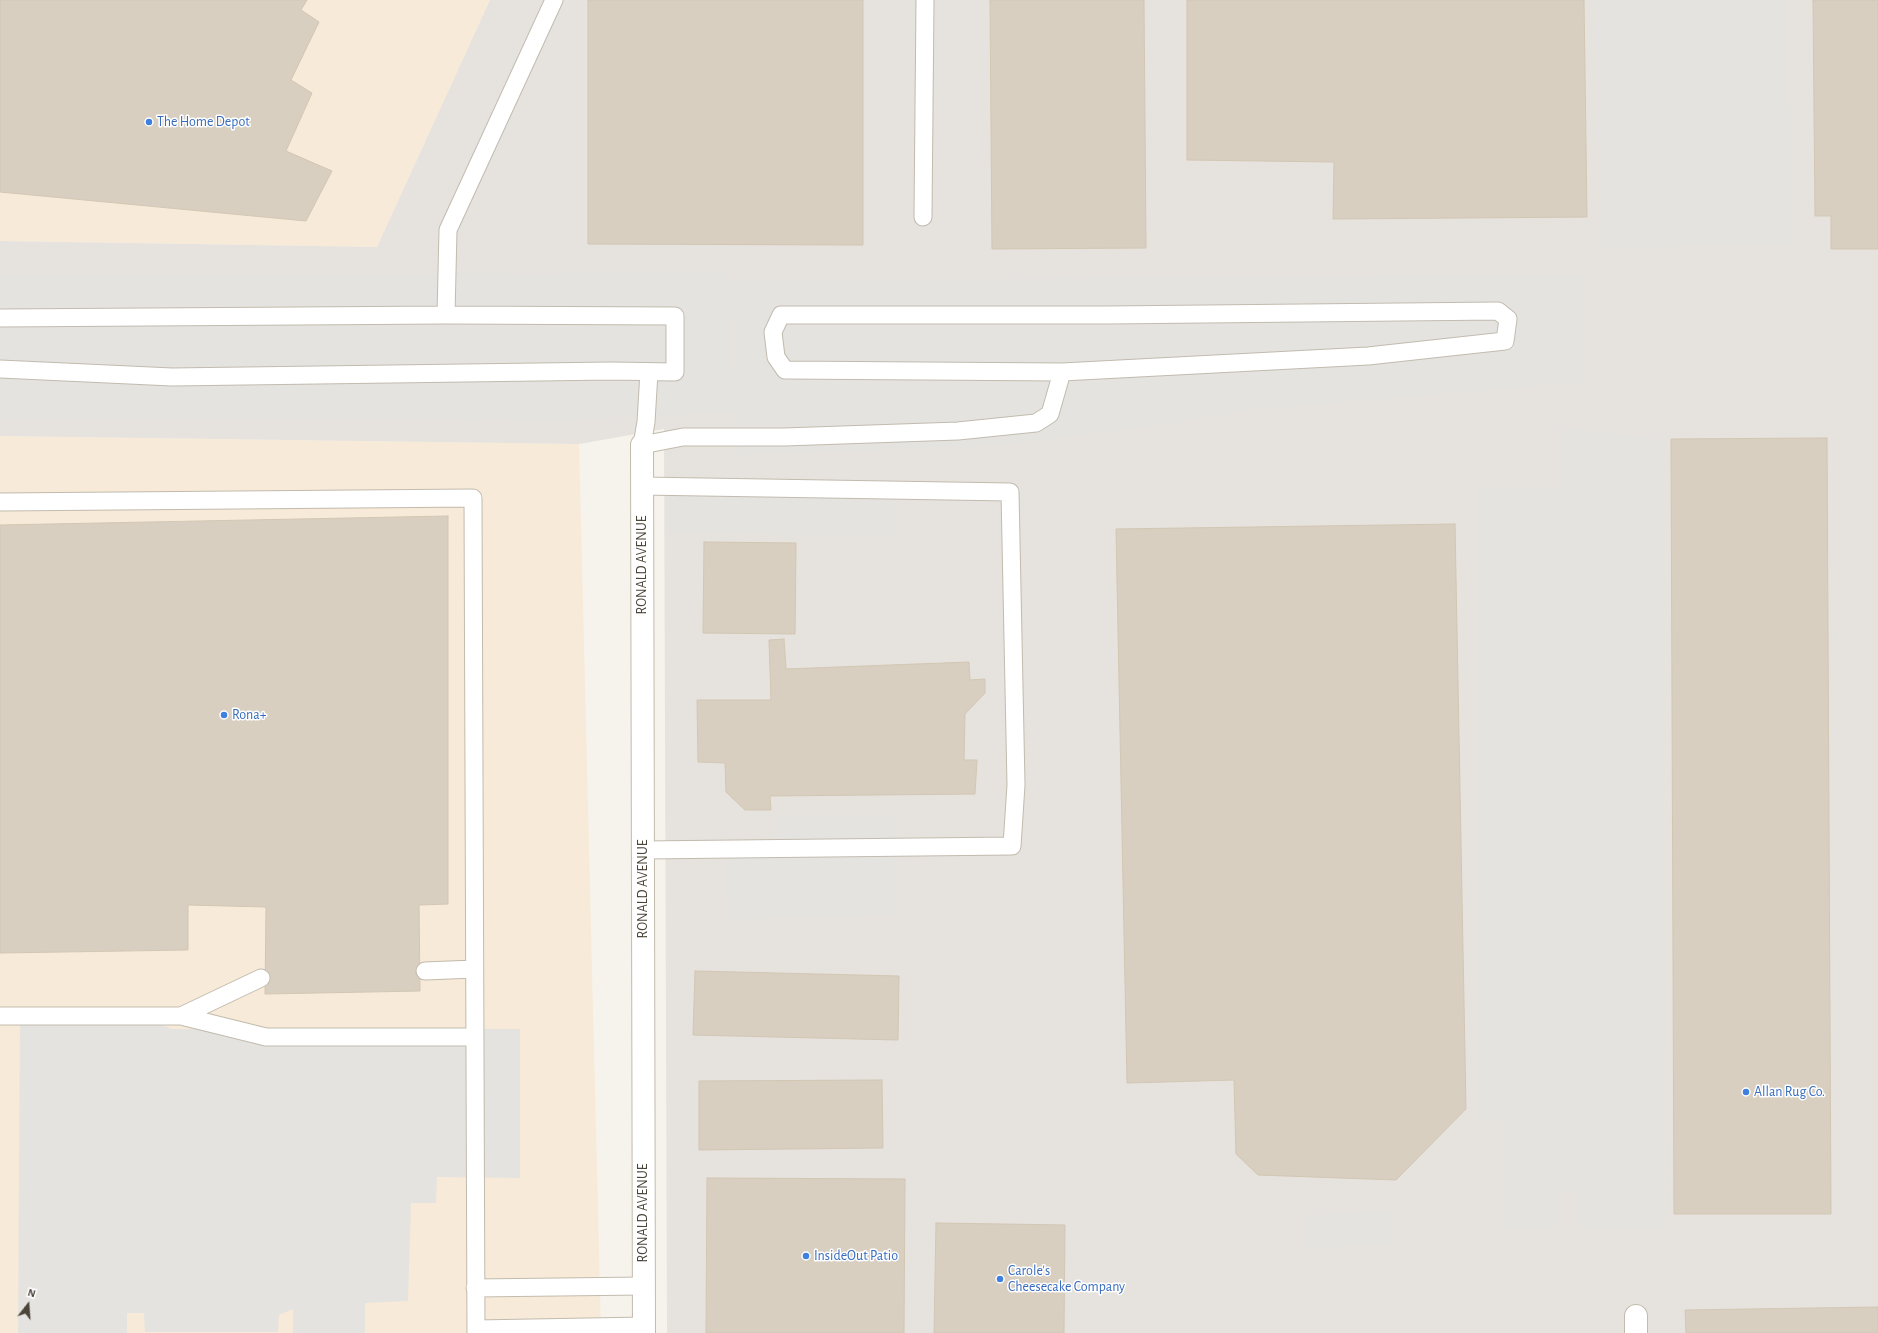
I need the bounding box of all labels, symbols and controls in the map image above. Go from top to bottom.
place label: The Home Depot [157,114,250,130]
marker: The Home Depot [144,117,154,127]
street label: RONALD AVENUE [634,516,650,614]
place label: Rona+ [232,707,266,723]
marker: Rona+ [219,710,229,720]
street label: RONALD AVENUE [635,840,651,938]
place label: Allan Rug Co. [1754,1084,1825,1100]
marker: Allan Rug Co. [1741,1087,1751,1097]
street label: RONALD AVENUE [635,1164,651,1262]
place label: InsideOut Patio [814,1248,898,1264]
marker: InsideOut Patio [801,1251,811,1261]
place label: Carole's Cheesecake Company [1008,1263,1125,1296]
marker: Carole's Cheesecake Company [995,1274,1005,1284]
north arrow [8,1285,48,1325]
text: N [26,1287,37,1299]

